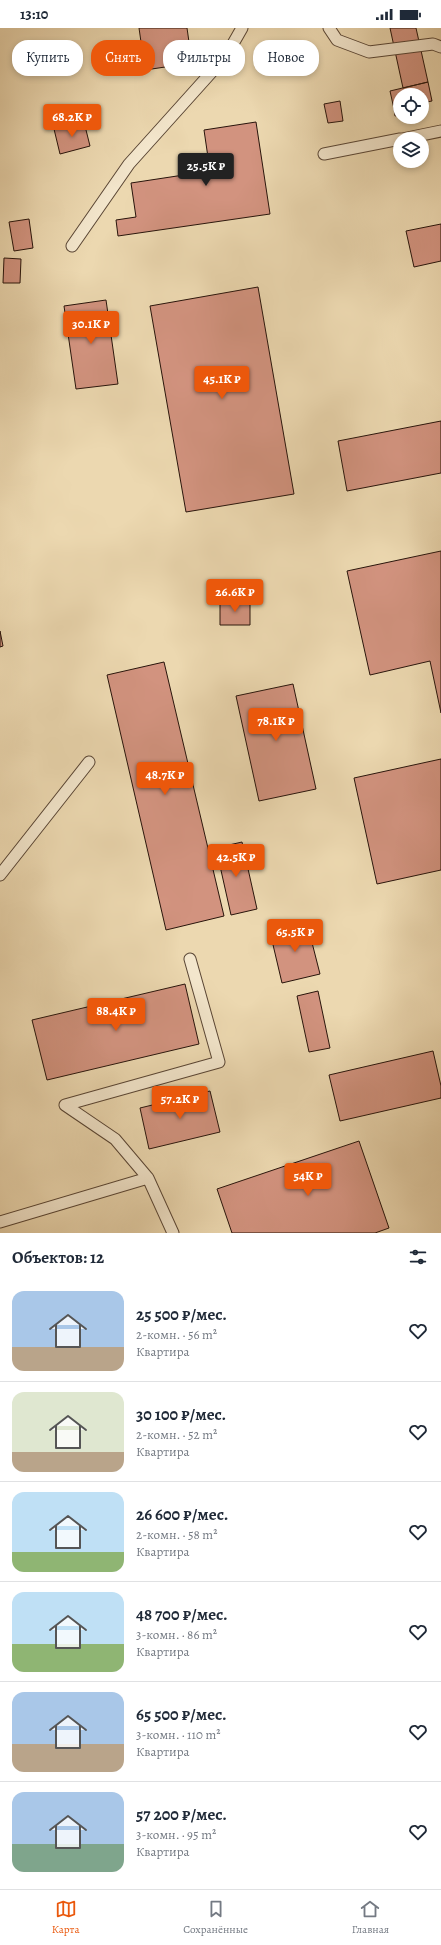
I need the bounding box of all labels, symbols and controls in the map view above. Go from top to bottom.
text: 13:10 [20,4,48,24]
chip: Купить [12,40,83,76]
chip: Снять [91,40,155,76]
chip: Фильтры [163,40,245,76]
chip: Новое [253,40,319,76]
map controls [393,88,429,168]
button: locate [393,88,429,124]
pin: 68.2K ₽ [35,104,109,138]
text: 68.2K ₽ [52,108,92,125]
button: layers [393,132,429,168]
pin: 25.5K ₽ [169,153,243,187]
text: 25.5K ₽ [187,157,225,174]
pin: 30.1K ₽ [54,311,128,345]
text: 30.1K ₽ [72,315,110,332]
pin: 45.1K ₽ [185,366,259,400]
text: 45.1K ₽ [203,370,241,387]
pin: 26.6K ₽ [198,579,272,613]
text: 26.6K ₽ [215,583,255,600]
pin: 78.1K ₽ [239,708,313,742]
text: 78.1K ₽ [257,712,295,729]
pin: 48.7K ₽ [128,762,202,796]
text: 48.7K ₽ [146,766,184,783]
pin: 42.5K ₽ [199,844,273,878]
text: 42.5K ₽ [217,848,255,865]
pin: 65.5K ₽ [258,919,332,953]
text: 65.5K ₽ [276,923,314,940]
pin: 88.4K ₽ [79,998,153,1032]
text: 88.4K ₽ [96,1002,136,1019]
pin: 57.2K ₽ [143,1086,217,1120]
text: 57.2K ₽ [161,1090,199,1107]
pin: 54K ₽ [280,1163,336,1197]
text: 54K ₽ [293,1167,323,1184]
text: Объектов: 12 [12,1246,104,1269]
icon: filters [407,1246,429,1268]
text: 25 500 ₽/мес. [136,1303,227,1326]
icon: home [44,1307,92,1355]
icon: heart [407,1320,429,1342]
text: 2-комн. · 56 m² [136,1326,217,1343]
text: Квартира [136,1343,190,1360]
text: 30 100 ₽/мес. [136,1403,226,1426]
icon: home [44,1408,92,1456]
icon: heart [407,1421,429,1443]
text: 2-комн. · 52 m² [136,1426,217,1443]
text: Квартира [136,1443,190,1460]
text: 26 600 ₽/мес. [136,1503,228,1526]
icon: home [44,1508,92,1556]
icon: heart [407,1521,429,1543]
text: 2-комн. · 58 m² [136,1526,217,1543]
text: Квартира [136,1543,190,1560]
text: 48 700 ₽/мес. [136,1603,228,1626]
icon: home [44,1608,92,1656]
icon: heart [407,1621,429,1643]
text: 3-комн. · 86 m² [136,1626,217,1643]
text: Квартира [136,1643,190,1660]
text: 65 500 ₽/мес. [136,1703,227,1726]
icon: home [44,1708,92,1756]
icon: heart [407,1721,429,1743]
text: 3-комн. · 110 m² [136,1726,221,1743]
text: Квартира [136,1743,190,1760]
text: 57 200 ₽/мес. [136,1803,227,1826]
icon: home [44,1808,92,1856]
icon: heart [407,1821,429,1843]
text: 3-комн. · 95 m² [136,1826,216,1843]
text: Квартира [136,1843,190,1860]
tab: Карта [52,1898,80,1937]
tab: Сохранённые [183,1898,248,1937]
tab: Главная [352,1898,389,1937]

